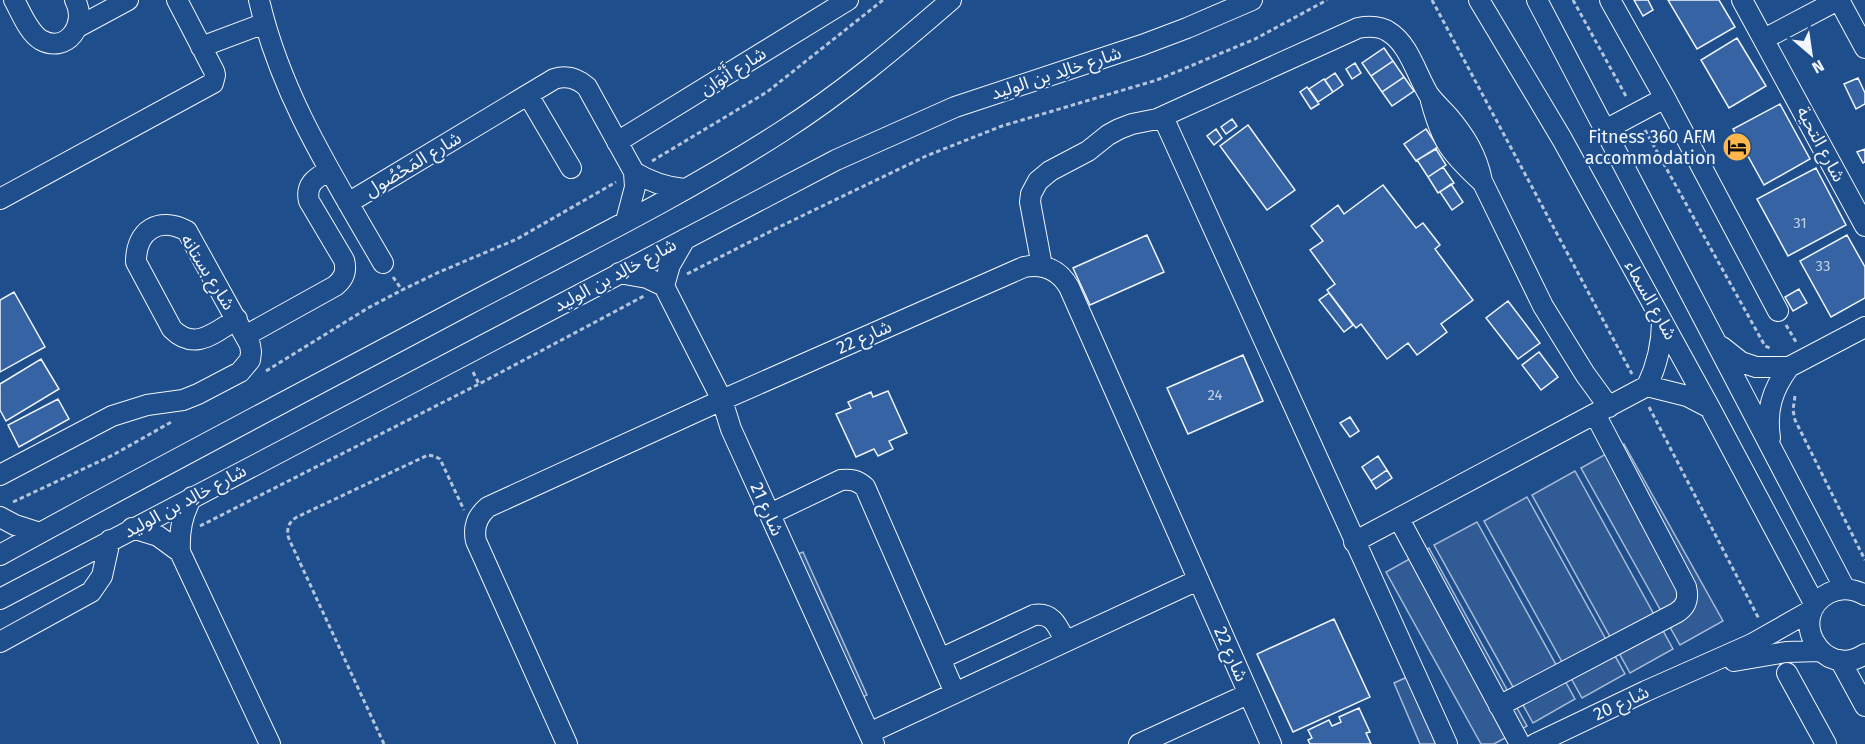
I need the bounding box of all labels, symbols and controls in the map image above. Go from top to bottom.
north arrow [1781,24,1841,84]
street label: شارع أَنْوَان [694,38,772,102]
street label: شارع خالِد بن الوليد [988,42,1125,107]
text: N [1809,56,1827,78]
street label: شارع التحية [1789,102,1850,187]
place label: Fitness 360 AFM accommodation [1585,126,1716,169]
street label: شارع المَحْصُول [361,127,467,204]
hotel icon: Fitness 360 AFM accommodation [1721,131,1753,163]
house number: 31 [1793,214,1807,232]
street label: شارع بستانه [173,230,240,316]
street label: شارع خالِد بن الوليد [550,233,682,319]
street label: شارع السماء [1618,257,1682,345]
house number: 33 [1816,257,1830,275]
street label: شارع 22 [833,315,896,362]
house number: 24 [1207,386,1223,404]
street label: شارع خالِد بن الوليد [120,459,252,545]
street label: شارع 21 [743,479,788,540]
street label: شارع 22 [1206,623,1253,686]
street label: شارع 20 [1590,681,1654,728]

